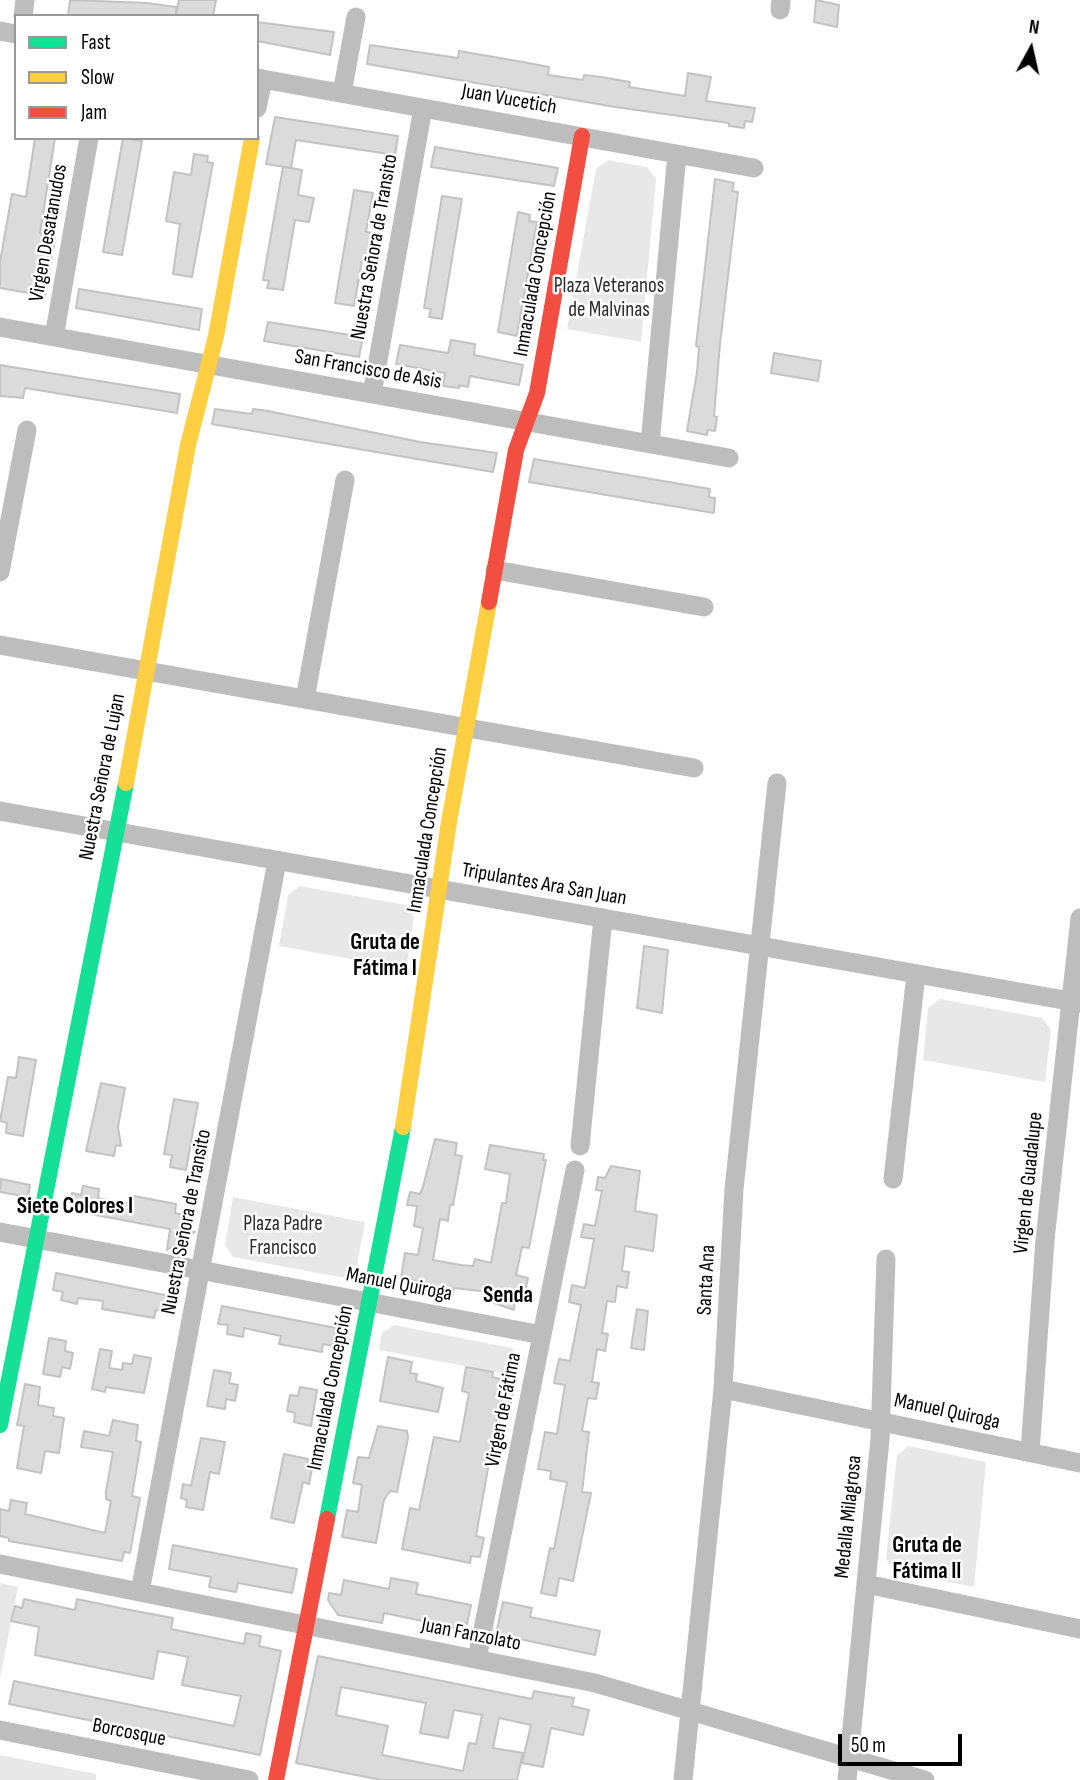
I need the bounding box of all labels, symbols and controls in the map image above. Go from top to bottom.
legend [14,14,259,140]
north arrow [996,14,1066,84]
text: N [1027,16,1041,40]
text: Fast [81,30,111,55]
text: Slow [81,65,114,90]
street label: Juan Vucetich [460,79,558,121]
text: Jam [81,100,107,125]
street label: Nuestra Señora de Transito [346,152,404,342]
street label: Virgen Desatanudos [24,162,74,304]
street label: Inmaculada Concepción [509,189,563,359]
park label: Plaza Veteranos de Malvinas [554,274,664,324]
street label: San Francisco de Asis [292,345,444,395]
street label: Nuestra Señora de Lujan [74,692,132,862]
street label: Inmaculada Concepción [402,745,454,915]
street label: Tripulantes Ara San Juan [460,858,628,912]
district label: Gruta de Fátima I [350,929,420,983]
street label: Virgen de Guadalupe [1009,1111,1049,1255]
street label: Nuestra Señora de Transito [157,1127,217,1317]
district label: Siete Colores I [17,1193,133,1221]
park label: Plaza Padre Francisco [243,1212,323,1262]
street label: Santa Ana [693,1244,721,1316]
street label: Manuel Quiroga [344,1262,454,1308]
district label: Senda [483,1282,533,1310]
street label: Inmaculada Concepción [303,1303,359,1473]
street label: Virgen de Fátima [481,1351,527,1469]
street label: Manuel Quiroga [892,1388,1002,1436]
street label: Medalla Milagrosa [830,1454,868,1580]
district label: Gruta de Fátima II [892,1532,962,1586]
street label: Juan Fanzolato [419,1613,523,1657]
street label: Borcosque [90,1714,168,1752]
scale bar [842,1720,966,1764]
text: 50 m [851,1733,886,1758]

